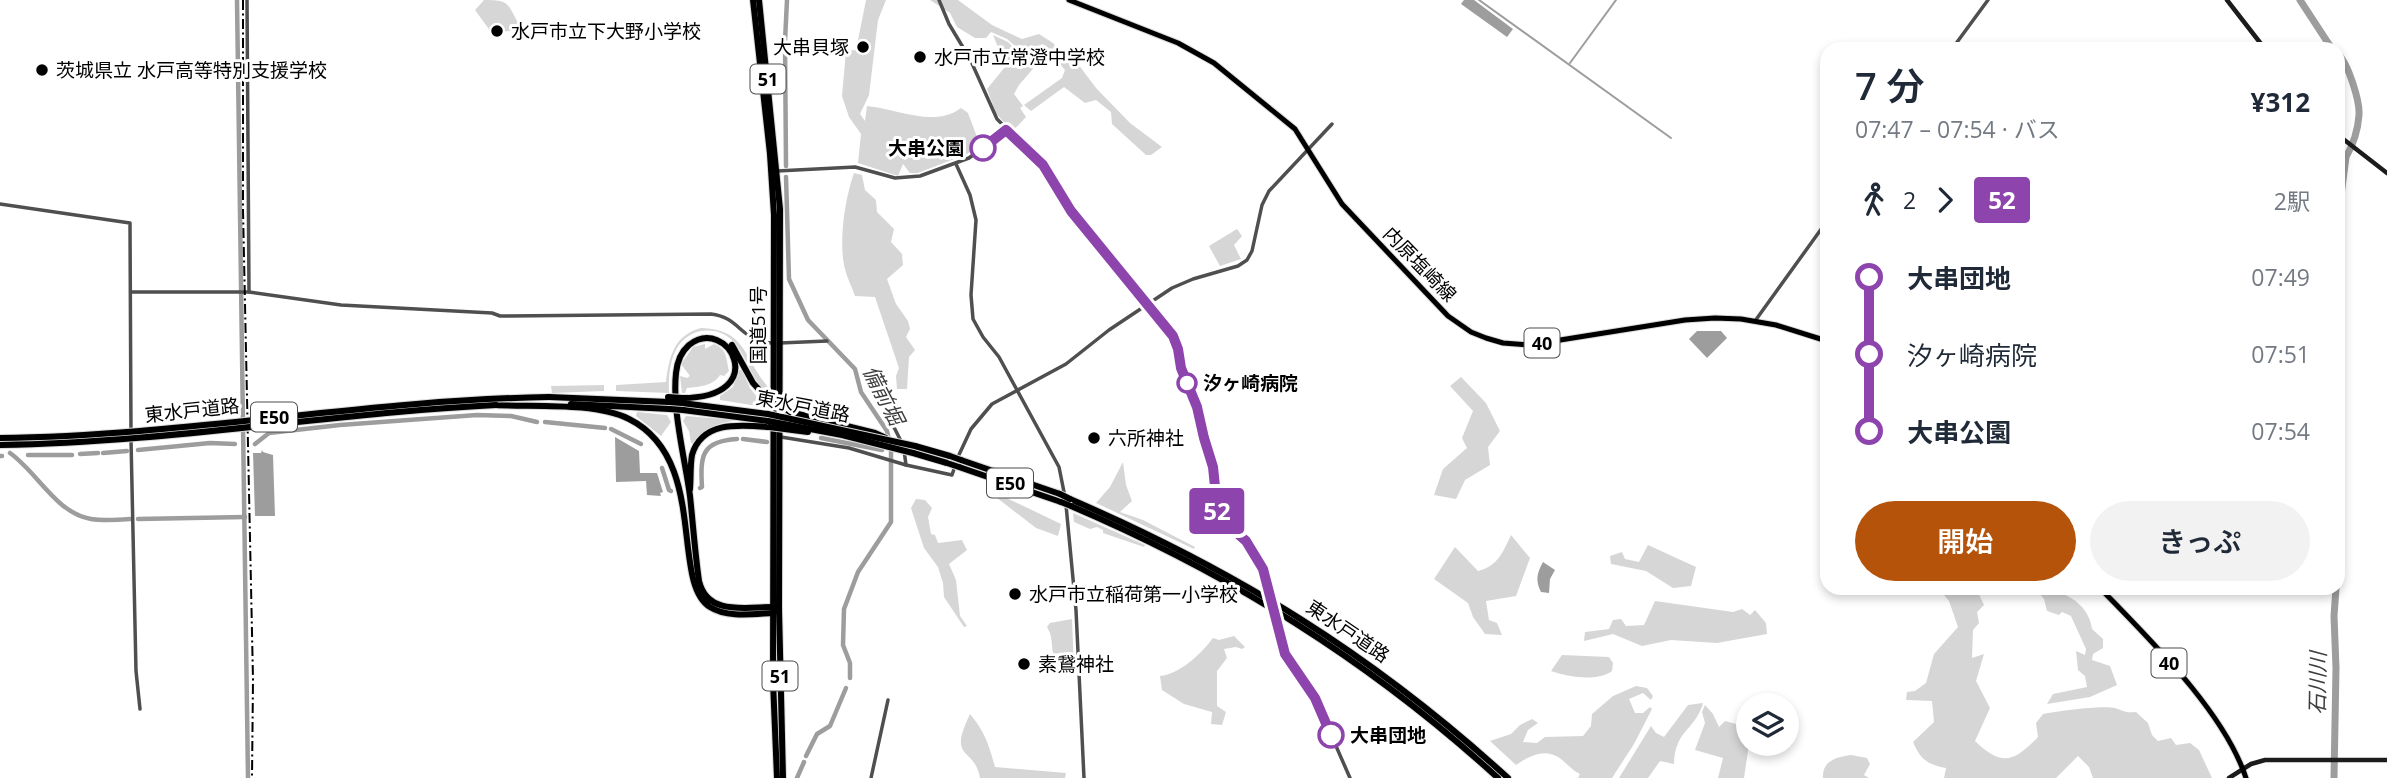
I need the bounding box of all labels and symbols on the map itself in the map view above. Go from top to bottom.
place label: 水戸市立下大野小学校 [511,18,701,44]
marker: 水戸市立下大野小学校 [489,23,505,39]
place label: 大串貝塚 [773,34,849,60]
marker: 大串貝塚 [855,39,871,55]
place label: 水戸市立常澄中学校 [934,44,1105,70]
marker: 水戸市立常澄中学校 [912,49,928,65]
place label: 茨城県立 水戸高等特別支援学校 [56,57,327,83]
marker: 茨城県立 水戸高等特別支援学校 [34,62,50,78]
road number: 51 [750,64,786,94]
place label: 大串公園 [888,135,964,161]
marker: 大串公園 [970,135,996,161]
street label: 内原塩崎線 [1378,221,1462,307]
street label: 国道51号 [745,286,771,364]
road number: 40 [1524,328,1560,358]
water label: 備前堀 [857,361,912,432]
place label: 汐ヶ崎病院 [1203,370,1298,396]
marker: 汐ヶ崎病院 [1177,373,1197,393]
street label: 東水戸道路 [754,384,852,428]
street label: 東水戸道路 [143,392,241,428]
road number: E50 [251,402,297,432]
place label: 六所神社 [1108,425,1184,451]
marker: 六所神社 [1086,430,1102,446]
road number: E50 [987,468,1033,498]
line badge: 52 [1186,488,1248,534]
place label: 水戸市立稲荷第一小学校 [1029,581,1238,607]
marker: 水戸市立稲荷第一小学校 [1007,586,1023,602]
street label: 東水戸道路 [1301,594,1395,668]
road number: 40 [2152,648,2186,678]
water label: 石川川 [2302,649,2332,715]
place label: 素鵞神社 [1038,651,1114,677]
marker: 素鵞神社 [1016,656,1032,672]
road number: 51 [762,662,798,690]
marker: 大串団地 [1318,722,1344,748]
place label: 大串団地 [1350,722,1426,748]

